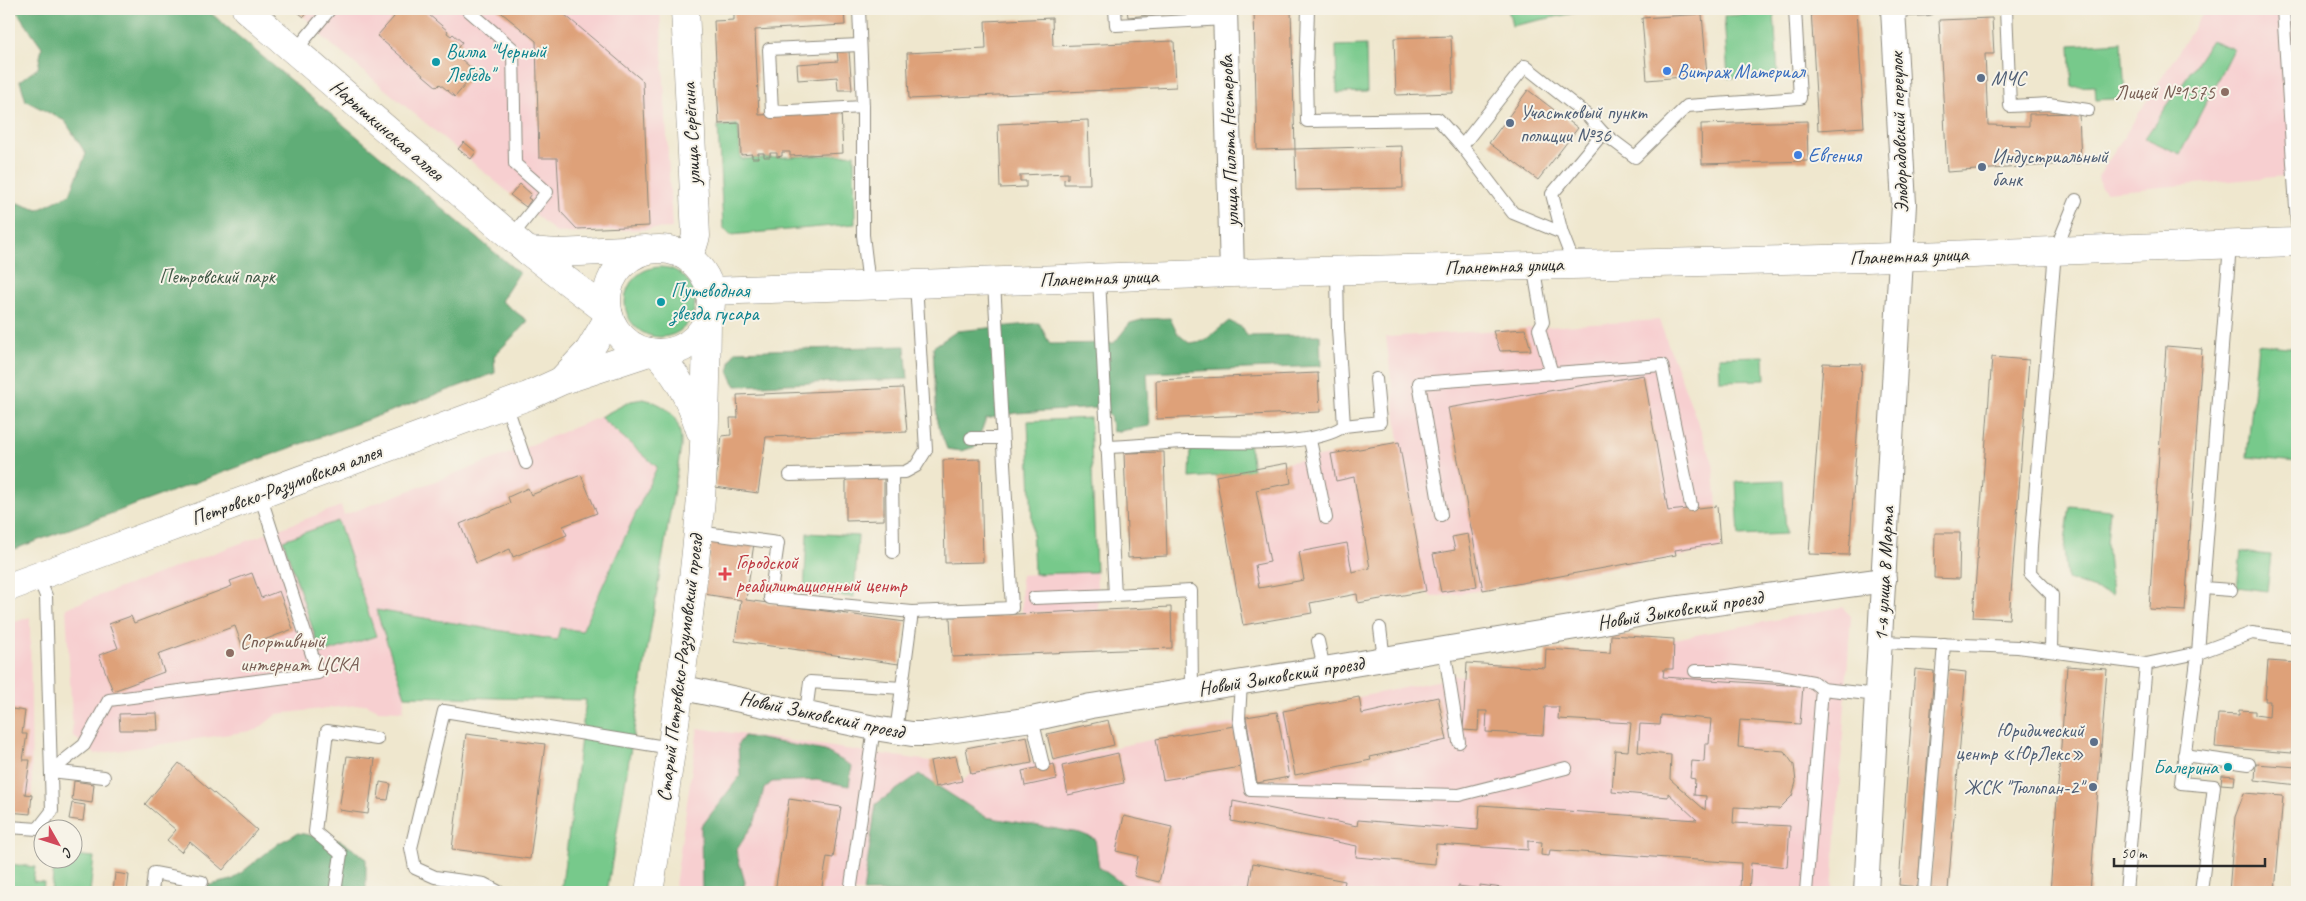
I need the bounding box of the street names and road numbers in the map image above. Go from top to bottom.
street label: Эльдорадовский переулок [1884,50,1914,214]
street label: улица Пилота Нестерова [1213,54,1245,228]
street label: Нарышкинская аллея [325,74,451,188]
street label: улица Серёгина [676,80,706,187]
street label: Планетная улица [1849,241,1970,271]
street label: Планетная улица [1444,251,1565,281]
street label: Планетная улица [1039,263,1160,293]
street label: Петровско-Разумовская аллея [188,438,386,532]
street label: 1-я улица 8 Марта [1868,504,1900,642]
street label: Старый Петровско-Разумовский проезд [651,531,710,803]
street label: Новый Зыковский проезд [1596,584,1766,635]
street label: Новый Зыковский проезд [1197,650,1367,701]
street label: Новый Зыковский проезд [738,685,908,745]

